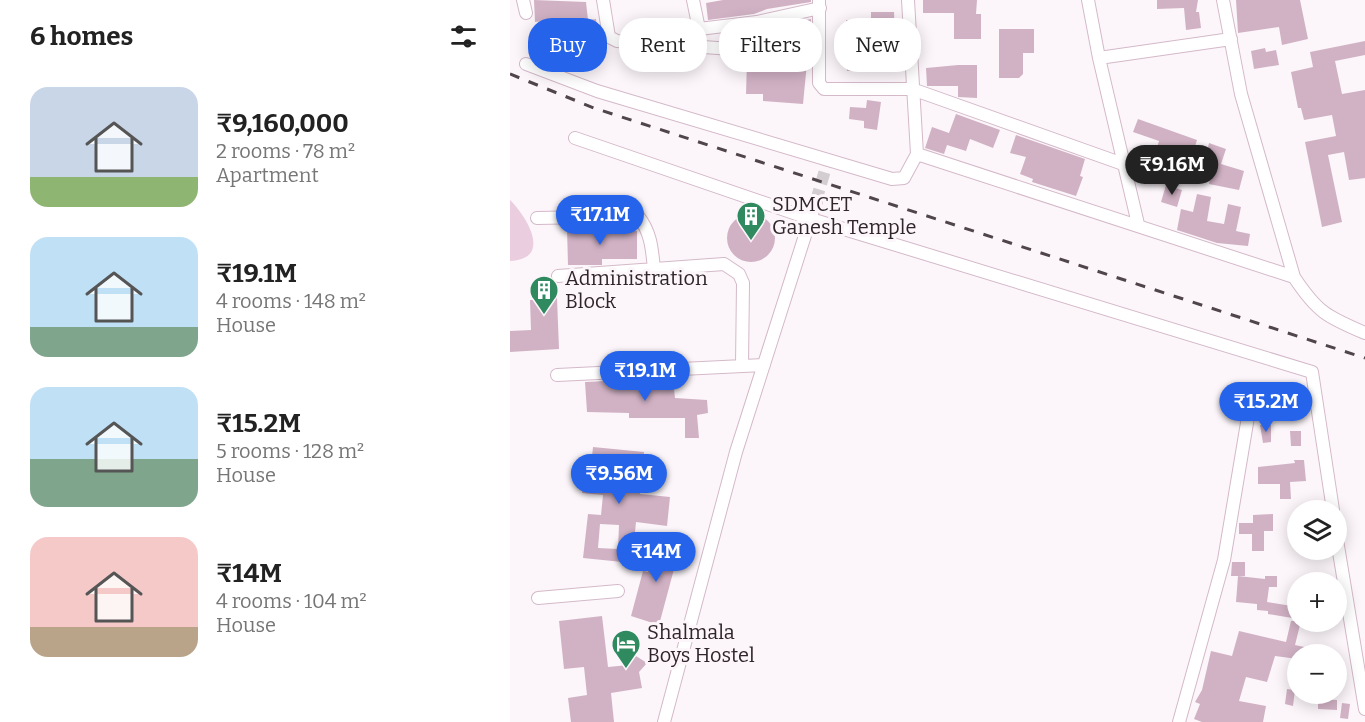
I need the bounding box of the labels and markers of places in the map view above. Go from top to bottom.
pin: ₹9.16M [1123,145,1221,196]
place label: SDMCET Ganesh Temple [772,192,916,239]
pin: ₹17.1M [551,195,649,246]
building icon: SDMCET Ganesh Temple [735,200,767,242]
place label: Administration Block [565,266,708,313]
building icon: Administration Block [528,274,560,316]
pin: ₹19.1M [596,351,694,402]
pin: ₹15.2M [1217,382,1315,433]
pin: ₹9.56M [570,454,668,505]
pin: ₹14M [620,532,692,583]
place label: Shalmala Boys Hostel [647,620,755,667]
hotel icon: Shalmala Boys Hostel [610,628,642,670]

